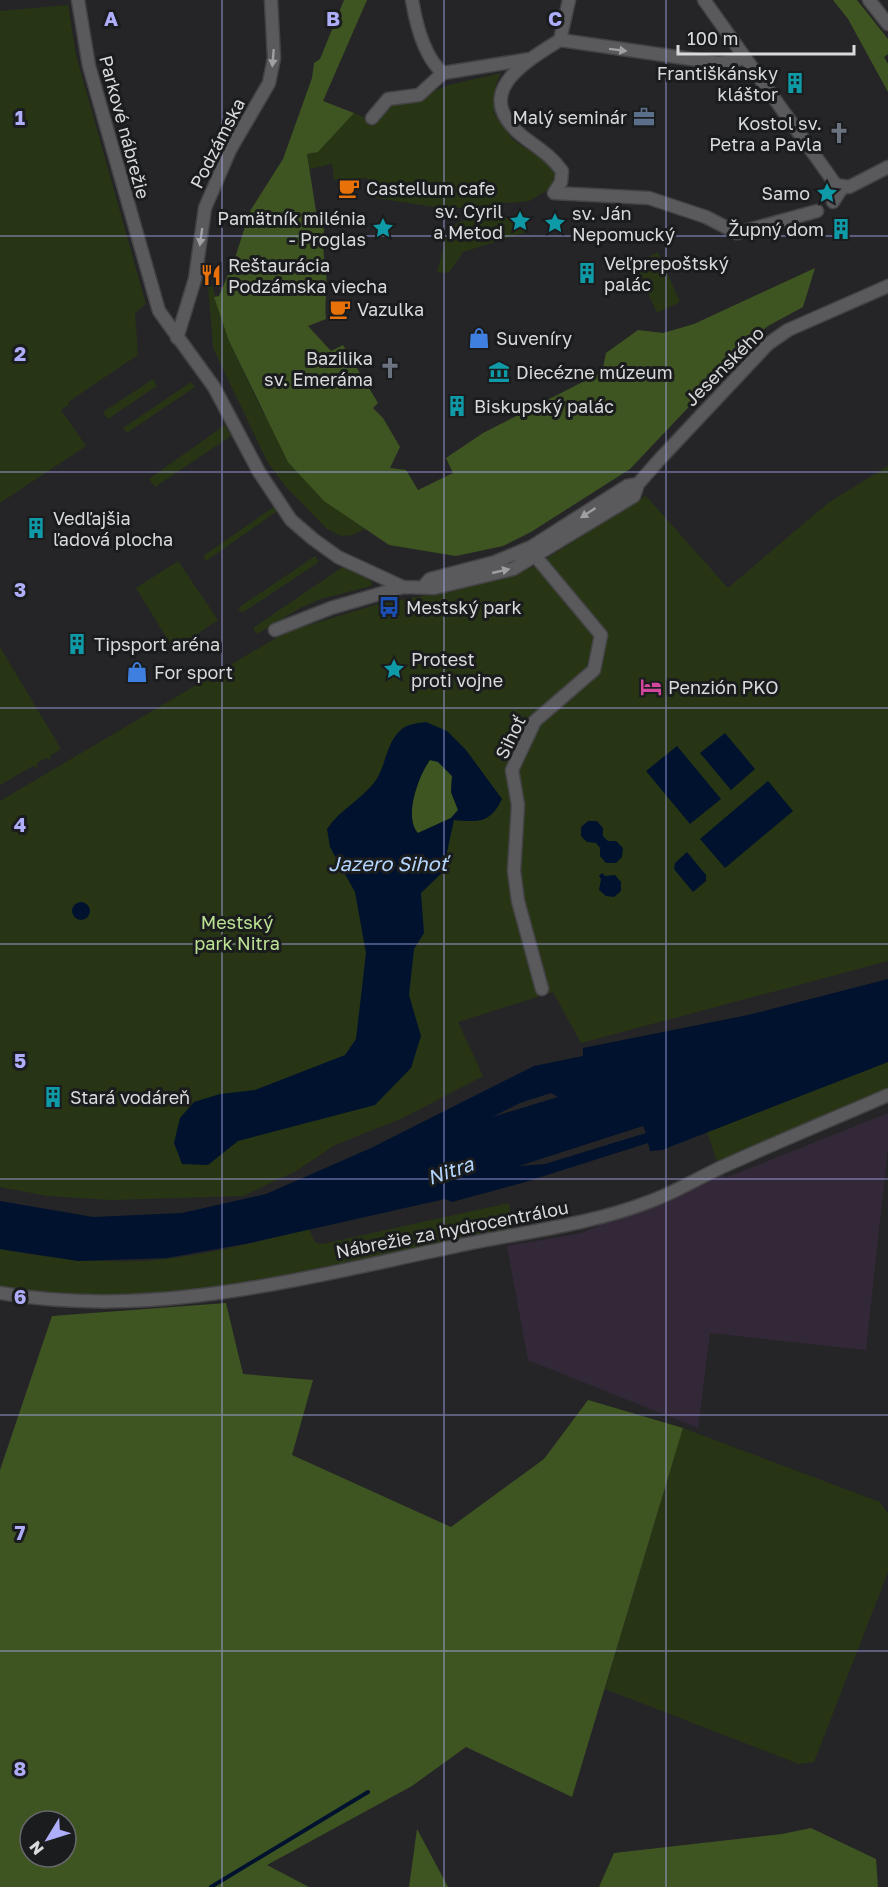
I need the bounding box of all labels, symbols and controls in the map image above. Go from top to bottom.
text: A [104,6,118,30]
text: B [326,6,340,30]
text: C [548,6,562,30]
scale bar [678,18,854,56]
text: 100 m [687,27,738,49]
one-way arrow [609,46,628,55]
one-way arrow [268,49,277,68]
street label: Parkové nábrežie [95,53,155,201]
place label: Františkánsky kláštor [657,62,778,105]
building icon: Františkánsky kláštor [783,71,807,95]
street label: Podzámska [185,94,249,192]
text: 1 [15,105,25,129]
office icon: Malý seminár [632,105,656,129]
place label: Malý seminár [512,106,627,128]
place label: Kostol sv. Petra a Pavla [709,112,822,155]
church icon: Kostol sv. Petra a Pavla [827,121,851,145]
cafe icon: Castellum cafe [337,176,361,200]
place label: Castellum cafe [366,177,495,199]
place icon: Samo [815,181,839,205]
place label: Samo [762,182,810,204]
place label: sv. Cyril a Metod [433,200,503,243]
place label: sv. Ján Nepomucký [572,202,675,245]
place label: Pamätník milénia - Proglas [217,207,366,250]
place icon: sv. Cyril a Metod [508,209,532,233]
place icon: sv. Ján Nepomucký [543,211,567,235]
place icon: Pamätník milénia - Proglas [371,216,395,240]
building icon: Župný dom [829,217,853,241]
place label: Župný dom [729,218,824,240]
one-way arrow [196,228,205,247]
place label: Veľprepoštský palác [604,252,729,295]
place label: Reštaurácia Podzámska viecha [228,254,387,297]
building icon: Veľprepoštský palác [575,261,599,285]
restaurant icon: Reštaurácia Podzámska viecha [199,263,223,287]
cafe icon: Vazulka [328,297,352,321]
place label: Vazulka [357,298,424,320]
street label: Jesenského [680,322,768,410]
shop icon: Suveníry [467,326,491,350]
place label: Suveníry [496,327,572,349]
text: 2 [14,341,26,365]
place label: Bazilika sv. Emeráma [264,347,373,390]
church icon: Bazilika sv. Emeráma [378,356,402,380]
museum icon: Diecézne múzeum [487,360,511,384]
place label: Diecézne múzeum [516,361,673,383]
building icon: Biskupský palác [445,394,469,418]
place label: Biskupský palác [474,395,614,417]
place label: Vedľajšia ľadová plocha [53,507,173,550]
one-way arrow [580,507,596,518]
building icon: Vedľajšia ľadová plocha [24,516,48,540]
one-way arrow [492,566,511,576]
text: 3 [14,577,26,601]
bus stop icon: Mestský park [377,595,401,619]
place label: Mestský park [406,596,522,618]
building icon: Tipsport aréna [65,632,89,656]
place label: Tipsport aréna [94,633,220,655]
place label: Protest proti vojne [411,648,503,691]
place icon: Protest proti vojne [382,657,406,681]
shop icon: For sport [125,660,149,684]
place label: For sport [154,661,233,683]
hotel icon: Penzión PKO [639,675,663,699]
place label: Penzión PKO [668,676,779,698]
street label: Sihoť [490,712,530,762]
text: 4 [14,812,26,836]
water label: Jazero Sihoť [328,851,452,875]
park label: Mestský park Nitra [194,911,280,954]
text: 5 [14,1048,26,1072]
building icon: Stará vodáreň [41,1085,65,1109]
place label: Stará vodáreň [70,1086,190,1108]
water label: Nitra [424,1151,477,1189]
street label: Nábrežie za hydrocentrálou [334,1196,570,1262]
text: 6 [14,1284,26,1308]
text: 7 [15,1520,26,1544]
text: 8 [14,1756,26,1780]
north arrow [18,1809,78,1869]
text: N [25,1837,48,1859]

